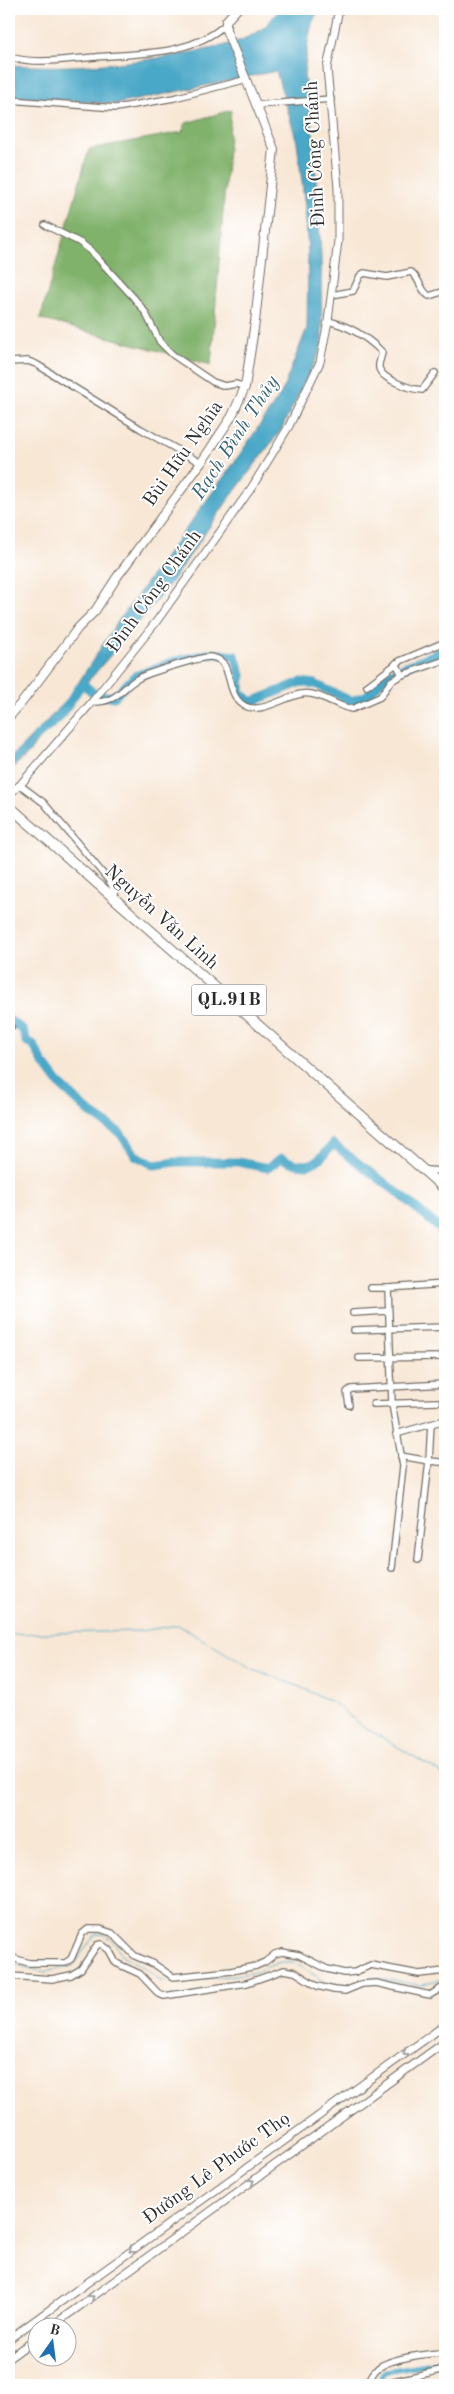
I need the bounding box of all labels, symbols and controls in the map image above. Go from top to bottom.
street label: Đinh Công Chánh [303,80,329,228]
water label: Rạch Bình Thủy [188,372,284,504]
street label: Bùi Hữu Nghĩa [141,397,228,510]
street label: Đinh Công Chánh [104,527,206,657]
street label: Nguyễn Văn Linh [100,861,223,974]
road number: QL.91B [192,984,266,1016]
one-way arrow [402,2047,412,2056]
street label: Đường Lê Phước Thọ [140,2109,294,2229]
one-way arrow [245,2179,255,2188]
one-way arrow [129,2245,138,2253]
one-way arrow [85,2295,95,2304]
north arrow [28,2316,78,2366]
text: B [48,2322,61,2338]

